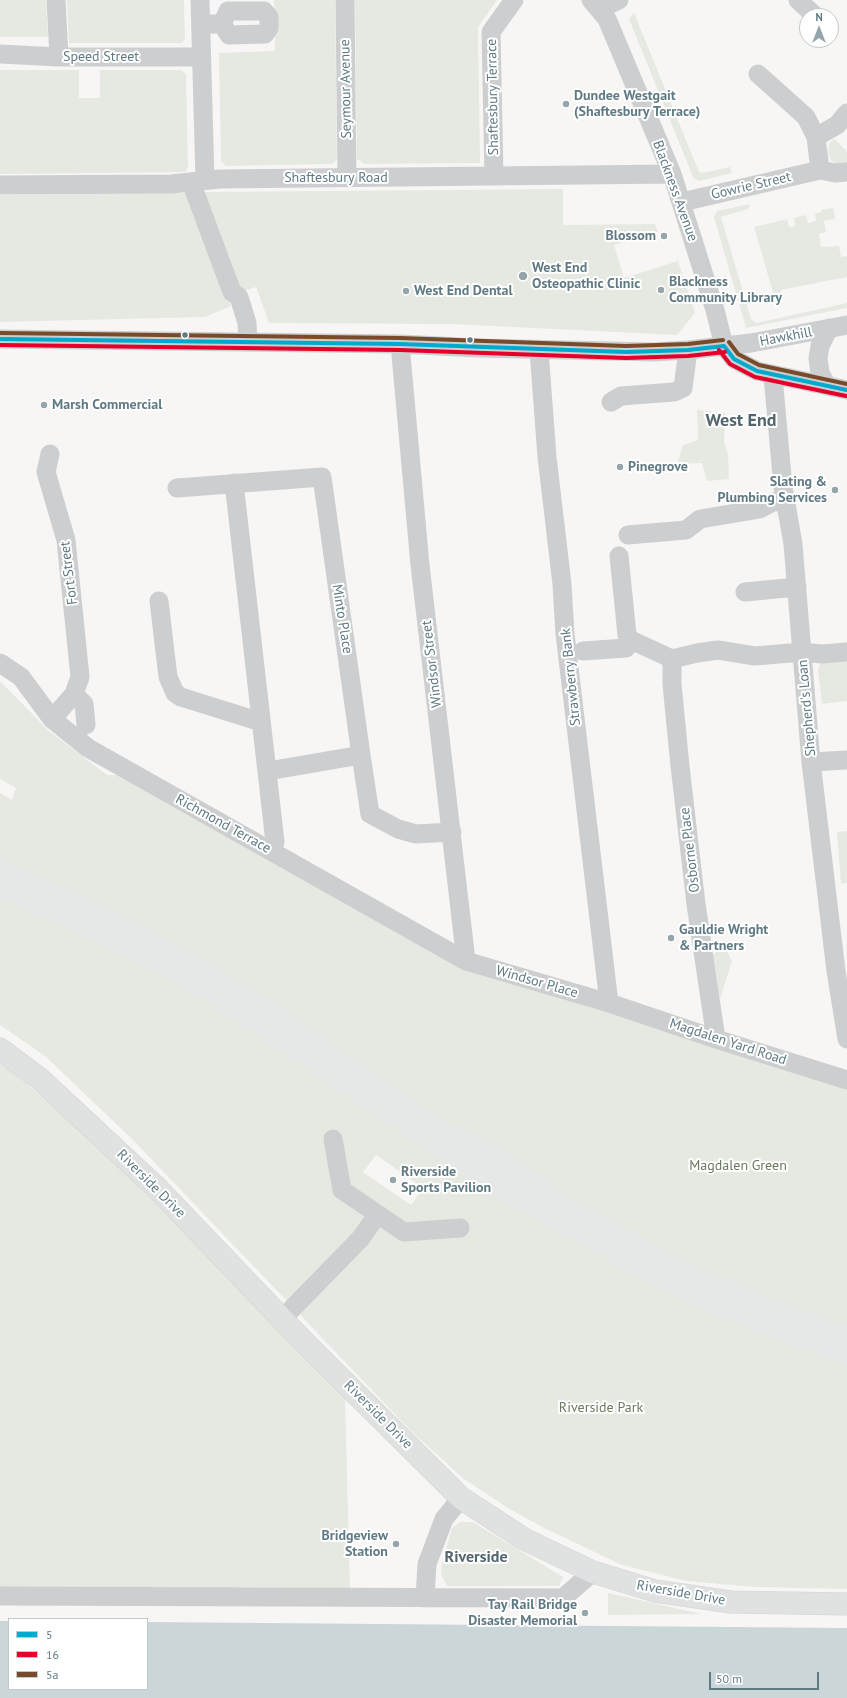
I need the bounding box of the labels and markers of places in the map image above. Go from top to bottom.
place label: Dundee Westgait (Shaftesbury Terrace) [574,88,700,120]
marker: Dundee Westgait (Shaftesbury Terrace) [561,99,571,109]
place label: Blossom [605,228,656,244]
marker: Blossom [659,231,669,241]
place label: West End Osteopathic Clinic [532,260,640,292]
marker: West End Osteopathic Clinic [517,270,529,282]
place label: Blackness Community Library [669,274,782,306]
place label: West End Dental [414,283,513,299]
marker: Blackness Community Library [656,285,666,295]
marker: West End Dental [401,286,411,296]
unlabelled marker [180,330,190,340]
unlabelled marker [465,335,475,345]
place label: Marsh Commercial [52,397,162,413]
marker: Marsh Commercial [39,400,49,410]
place label: Pinegrove [628,459,688,475]
marker: Pinegrove [615,462,625,472]
place label: Slating & Plumbing Services [717,474,827,506]
marker: Slating & Plumbing Services [830,485,840,495]
place label: Gauldie Wright & Partners [679,922,768,954]
marker: Gauldie Wright & Partners [666,933,676,943]
place label: Riverside Sports Pavilion [401,1164,491,1196]
marker: Riverside Sports Pavilion [388,1175,398,1185]
place label: Bridgeview Station [322,1528,388,1560]
marker: Bridgeview Station [391,1539,401,1549]
place label: Tay Rail Bridge Disaster Memorial [468,1597,577,1630]
marker: Tay Rail Bridge Disaster Memorial [580,1608,590,1618]

